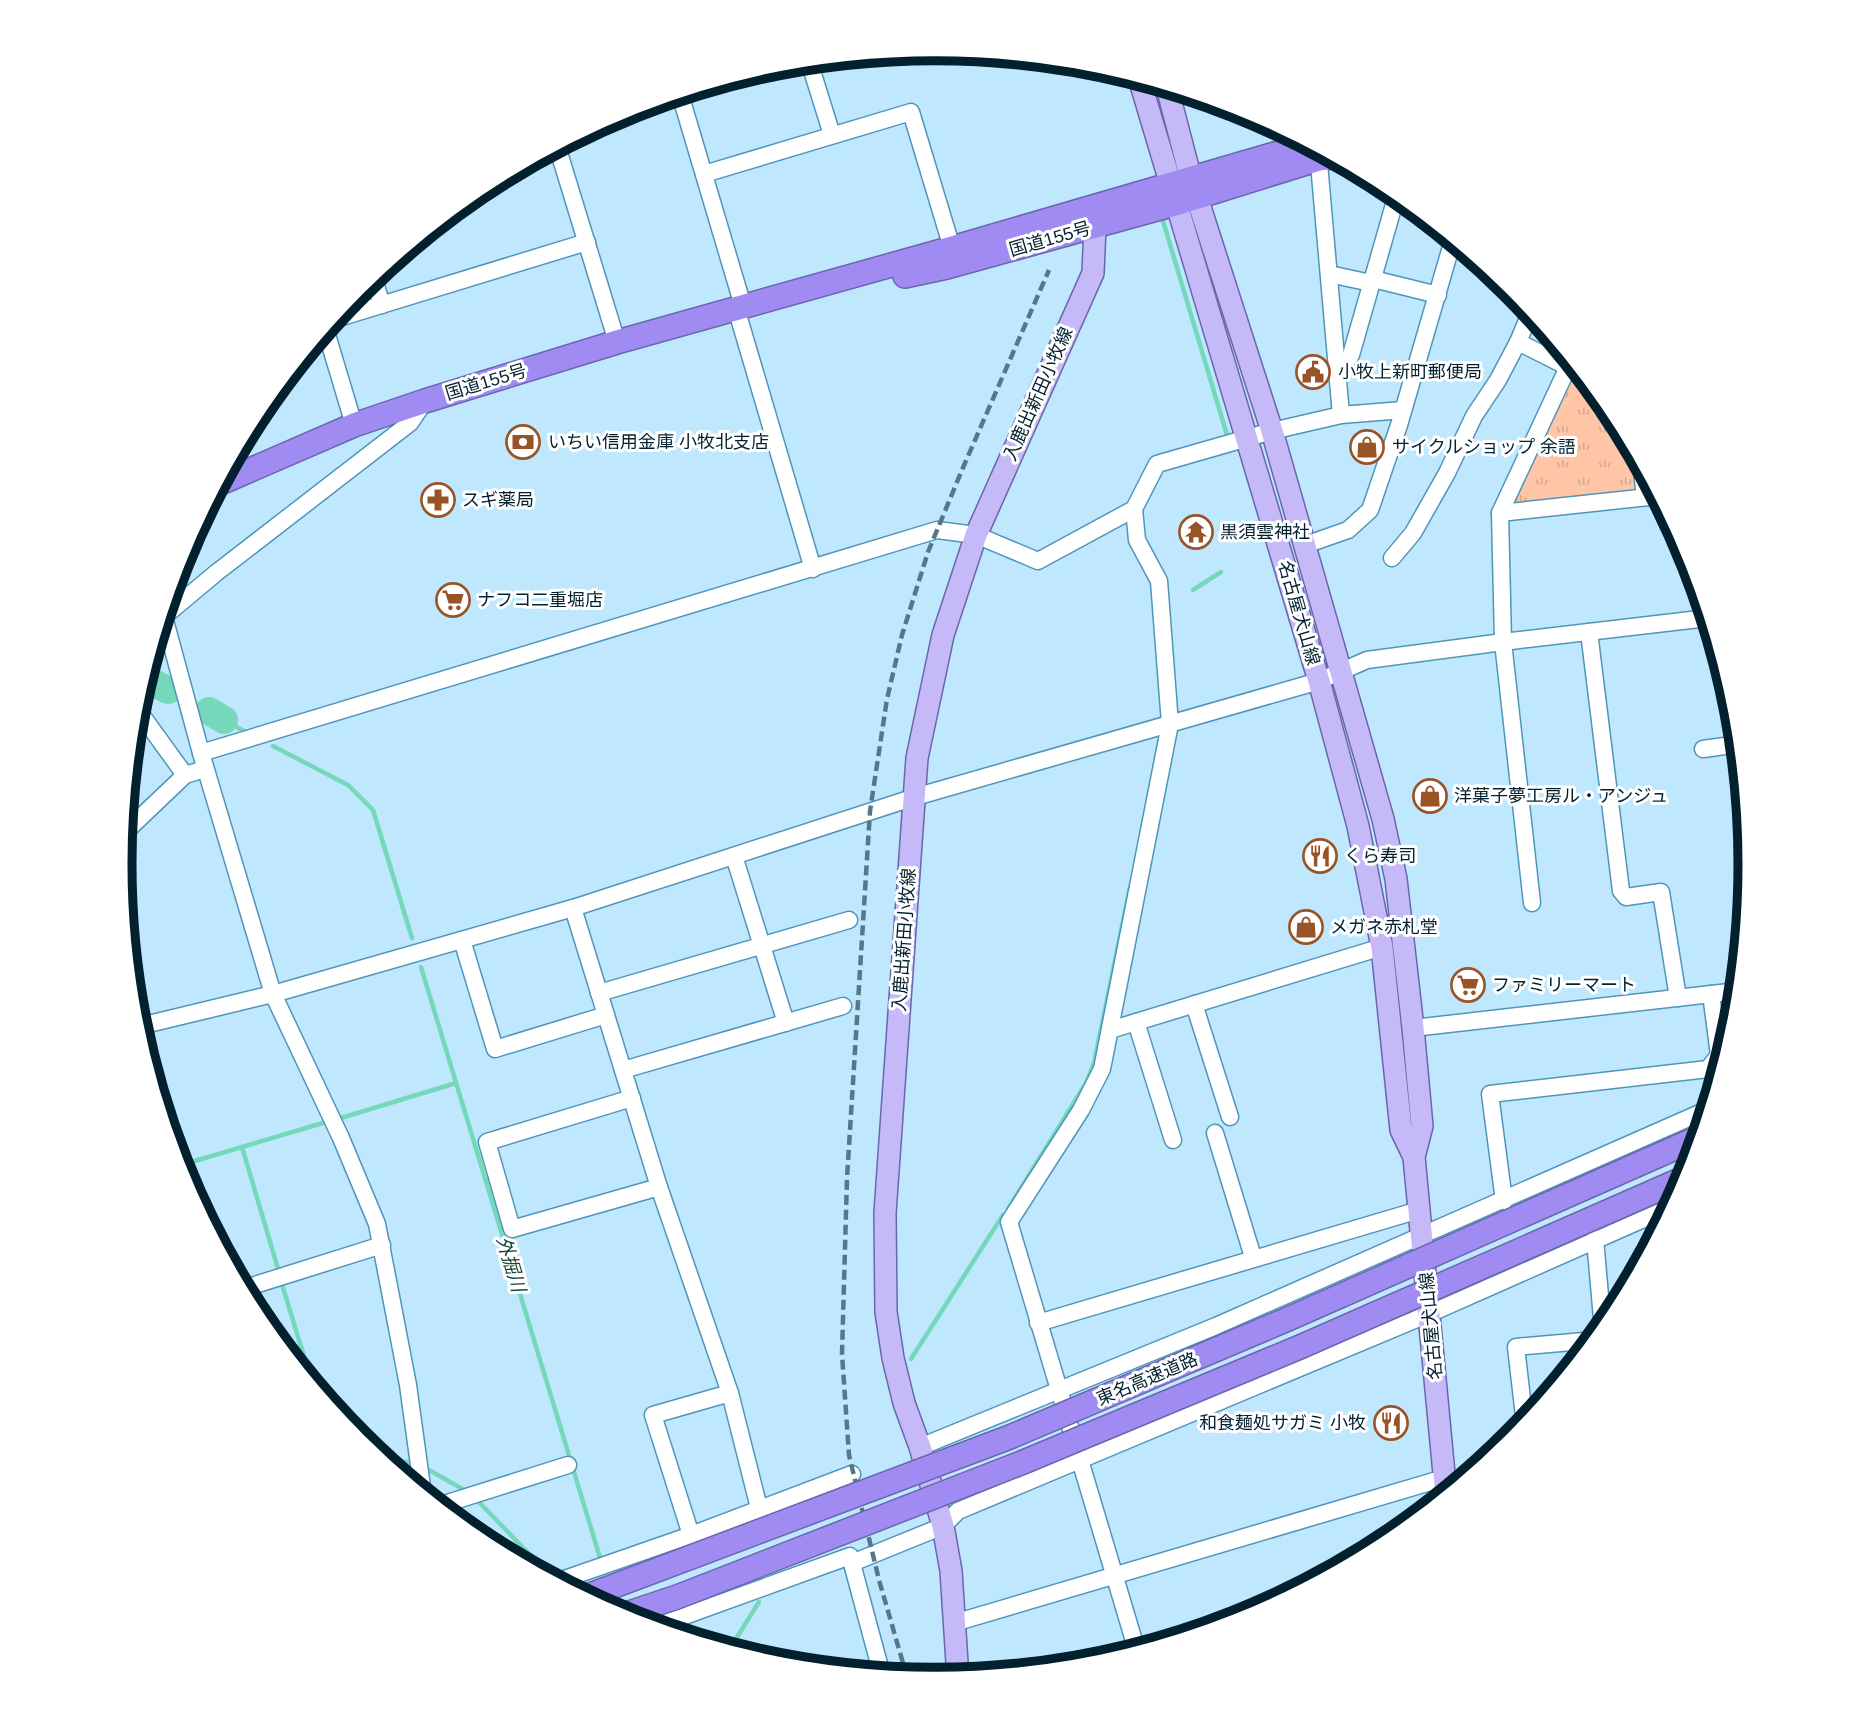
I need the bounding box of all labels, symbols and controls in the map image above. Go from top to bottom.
street label: 国道155号 [1007,218,1093,260]
street label: 入鹿出新田小牧線 [1000,324,1076,464]
public building icon: 小牧上新町郵便局 [1294,353,1332,391]
street label: 国道155号 [443,360,529,404]
place label: 小牧上新町郵便局 [1338,362,1482,382]
bank icon: いちい信用金庫 小牧北支店 [504,423,542,461]
shop icon: サイクルショップ 余語 [1348,428,1386,466]
place label: いちい信用金庫 小牧北支店 [548,432,769,452]
place label: サイクルショップ 余語 [1392,437,1576,457]
pharmacy icon: スギ薬局 [419,481,457,519]
place label: スギ薬局 [462,490,534,510]
temple icon: 黒須雲神社 [1177,513,1215,551]
place label: 黒須雲神社 [1220,522,1310,542]
street label: 名古屋犬山線 [1275,558,1323,668]
supermarket icon: ナフコ二重堀店 [434,581,472,619]
place label: ナフコ二重堀店 [477,590,603,610]
shop icon: 洋菓子夢工房ル・アンジュ [1411,777,1449,815]
place label: 洋菓子夢工房ル・アンジュ [1454,786,1668,806]
restaurant icon: くら寿司 [1301,837,1339,875]
place label: くら寿司 [1344,846,1416,866]
street label: 入鹿出新田小牧線 [889,867,919,1013]
shop icon: メガネ赤札堂 [1287,908,1325,946]
place label: メガネ赤札堂 [1330,917,1438,937]
supermarket icon: ファミリーマート [1449,966,1487,1004]
place label: ファミリーマート [1492,975,1636,995]
water label: 外掘川 [493,1234,530,1296]
street label: 名古屋犬山線 [1416,1271,1446,1381]
street label: 東名高速道路 [1093,1349,1201,1409]
restaurant icon: 和食麺処サガミ 小牧 [1372,1404,1410,1442]
place label: 和食麺処サガミ 小牧 [1199,1413,1366,1433]

